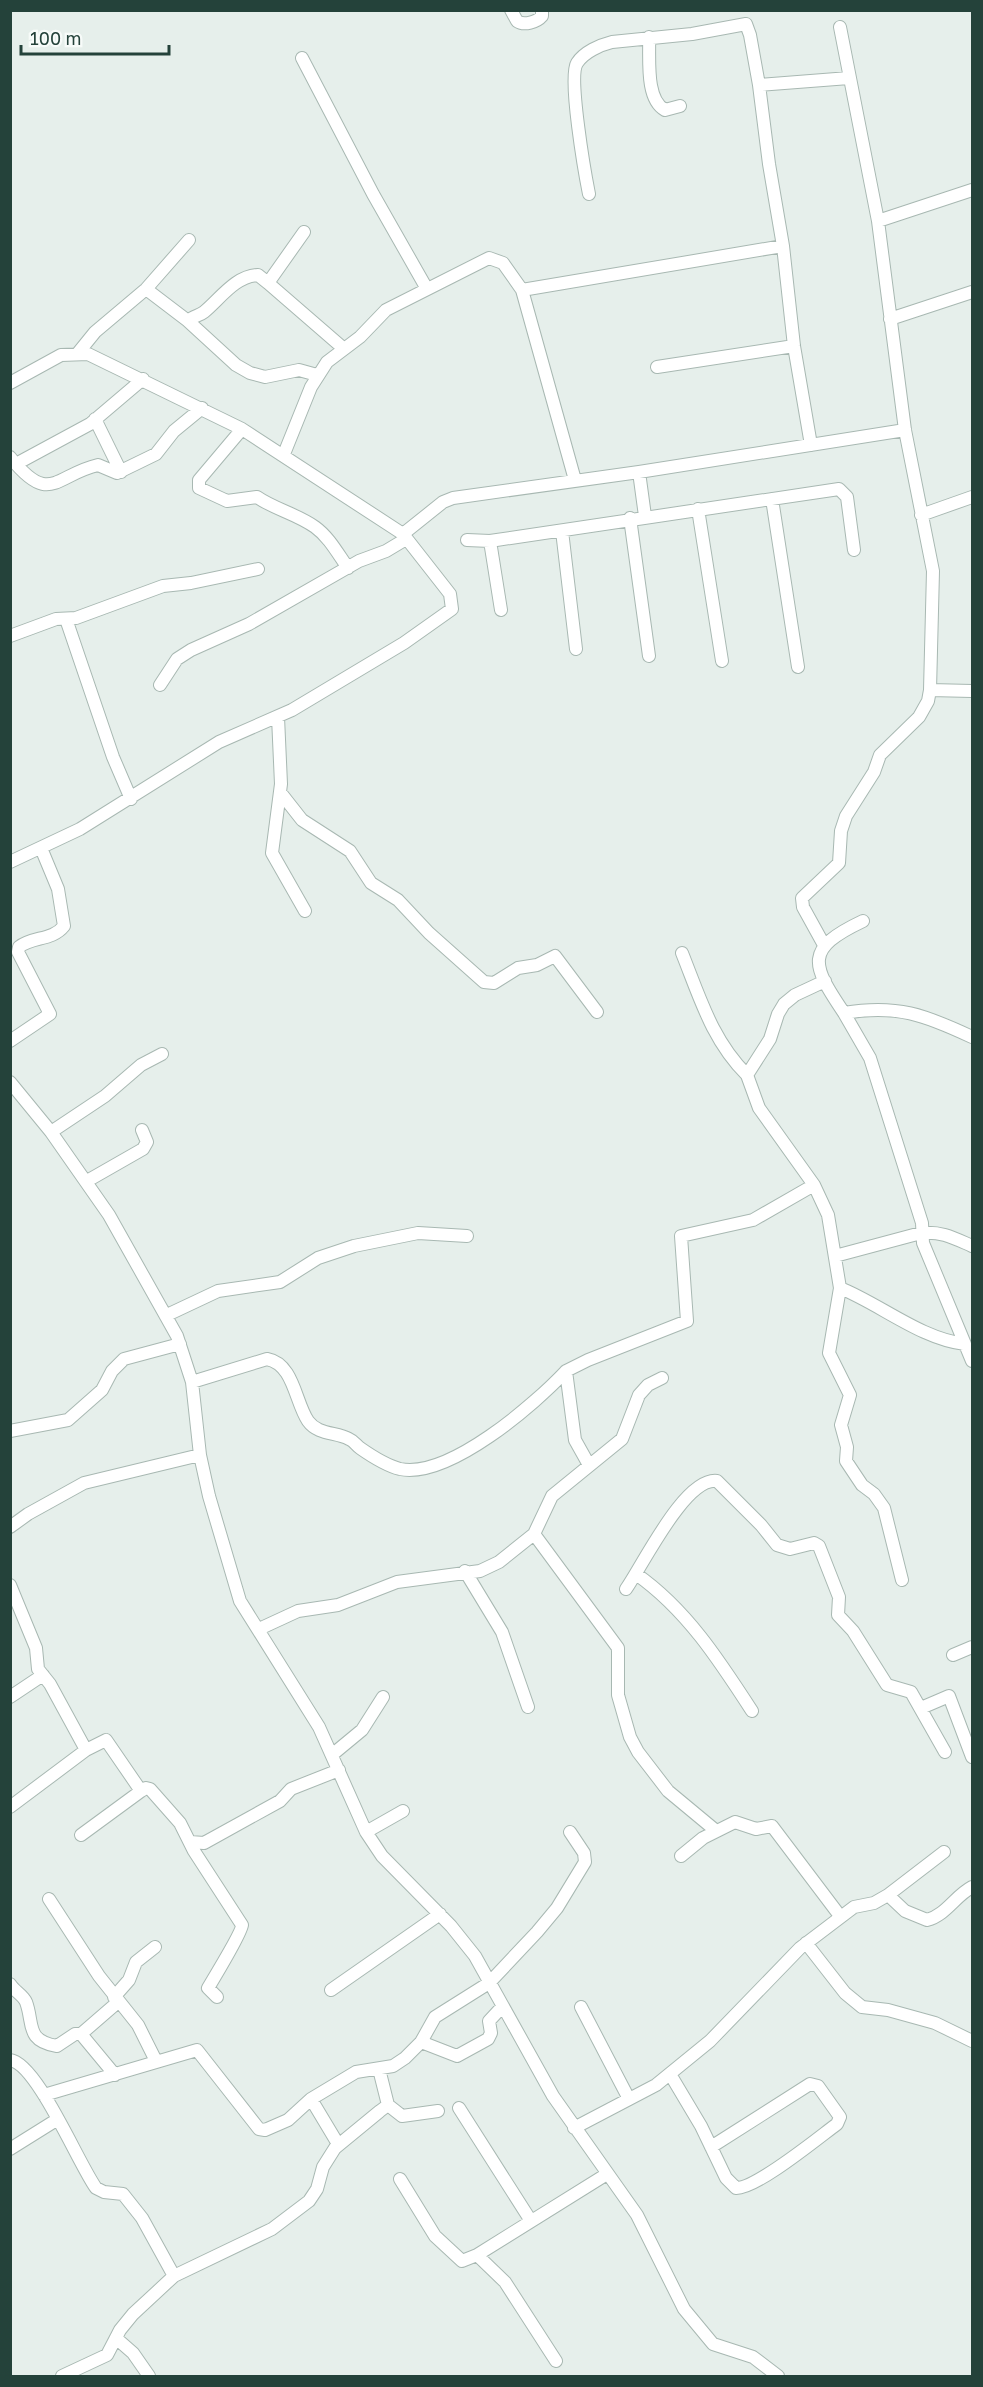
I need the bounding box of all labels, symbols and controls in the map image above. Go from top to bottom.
scale bar [21,18,170,56]
text: 100 m [30,27,81,49]

